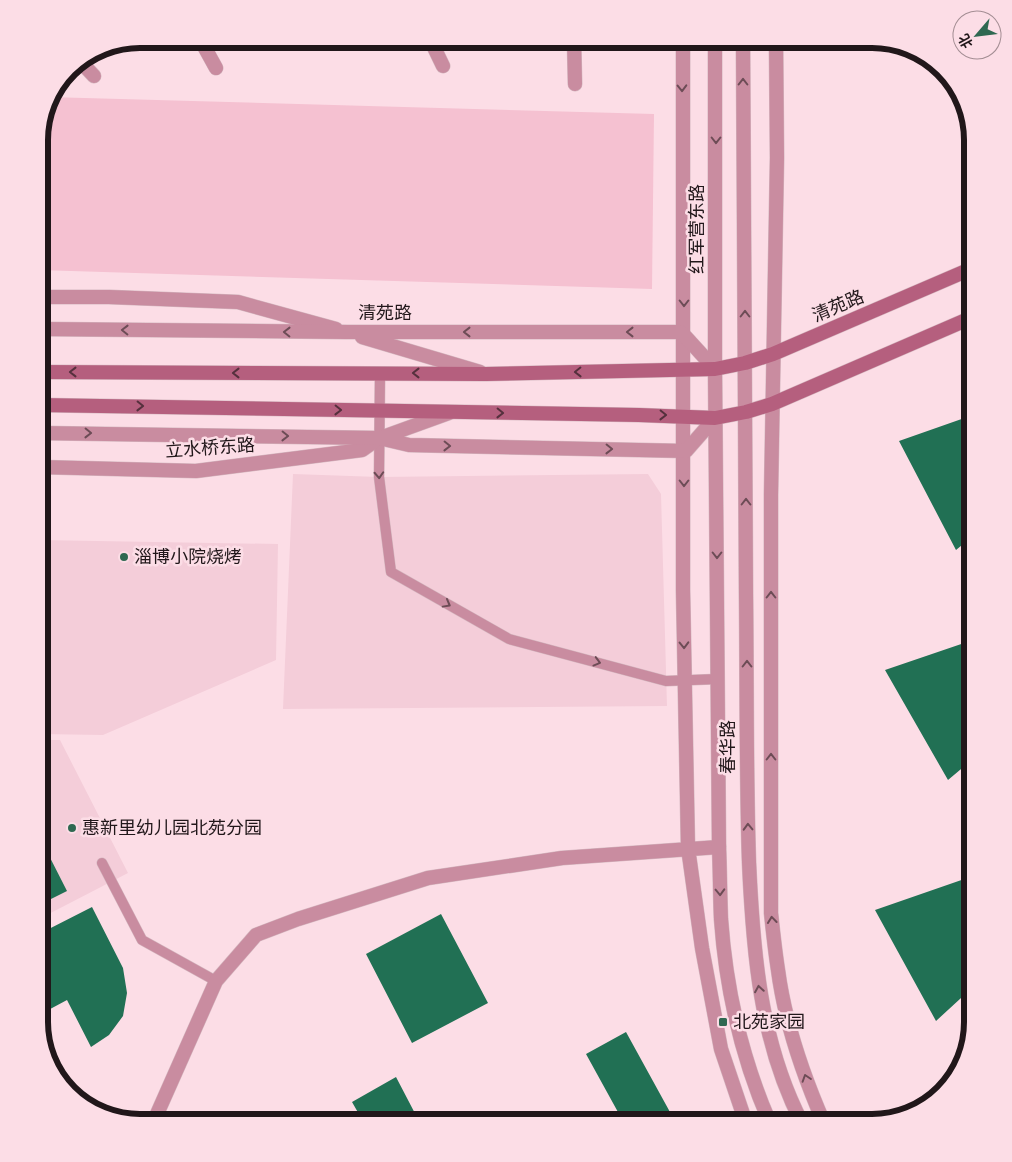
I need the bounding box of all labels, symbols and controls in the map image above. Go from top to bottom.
north arrow [952,10,1002,60]
text: 北 [955,31,977,51]
one-way arrow [738,78,748,86]
one-way arrow [677,84,687,92]
one-way arrow [711,136,721,144]
street label: 红军营东路 [686,184,708,274]
street label: 清苑路 [809,285,867,327]
one-way arrow [679,299,689,307]
street label: 清苑路 [358,302,412,324]
one-way arrow [740,310,750,318]
one-way arrow [121,325,128,335]
one-way arrow [283,327,291,337]
one-way arrow [463,327,471,337]
one-way arrow [626,327,634,337]
one-way arrow [69,367,77,378]
one-way arrow [574,367,582,377]
one-way arrow [232,368,240,378]
one-way arrow [412,368,420,378]
one-way arrow [136,401,144,411]
one-way arrow [334,404,342,415]
one-way arrow [496,407,504,418]
one-way arrow [659,410,667,421]
one-way arrow [84,428,92,439]
one-way arrow [282,431,289,441]
street label: 立水桥东路 [164,434,256,462]
one-way arrow [443,440,451,451]
one-way arrow [606,444,614,455]
one-way arrow [374,471,385,479]
one-way arrow [679,479,689,487]
one-way arrow [741,497,751,505]
place label: 淄博小院烧烤 [134,546,242,568]
marker: 淄博小院烧烤 [118,551,130,563]
one-way arrow [712,551,722,559]
one-way arrow [766,591,776,598]
one-way arrow [442,597,451,607]
one-way arrow [679,641,690,649]
one-way arrow [593,657,601,667]
one-way arrow [742,660,752,668]
street label: 春华路 [717,720,739,774]
one-way arrow [766,753,776,761]
place label: 惠新里幼儿园北苑分园 [82,817,262,839]
marker: 惠新里幼儿园北苑分园 [66,822,78,834]
one-way arrow [743,822,753,830]
one-way arrow [715,888,726,896]
one-way arrow [767,915,778,923]
one-way arrow [754,984,764,993]
place label: 北苑家园 [733,1011,805,1033]
marker: 北苑家园 [717,1016,729,1028]
one-way arrow [802,1074,812,1083]

